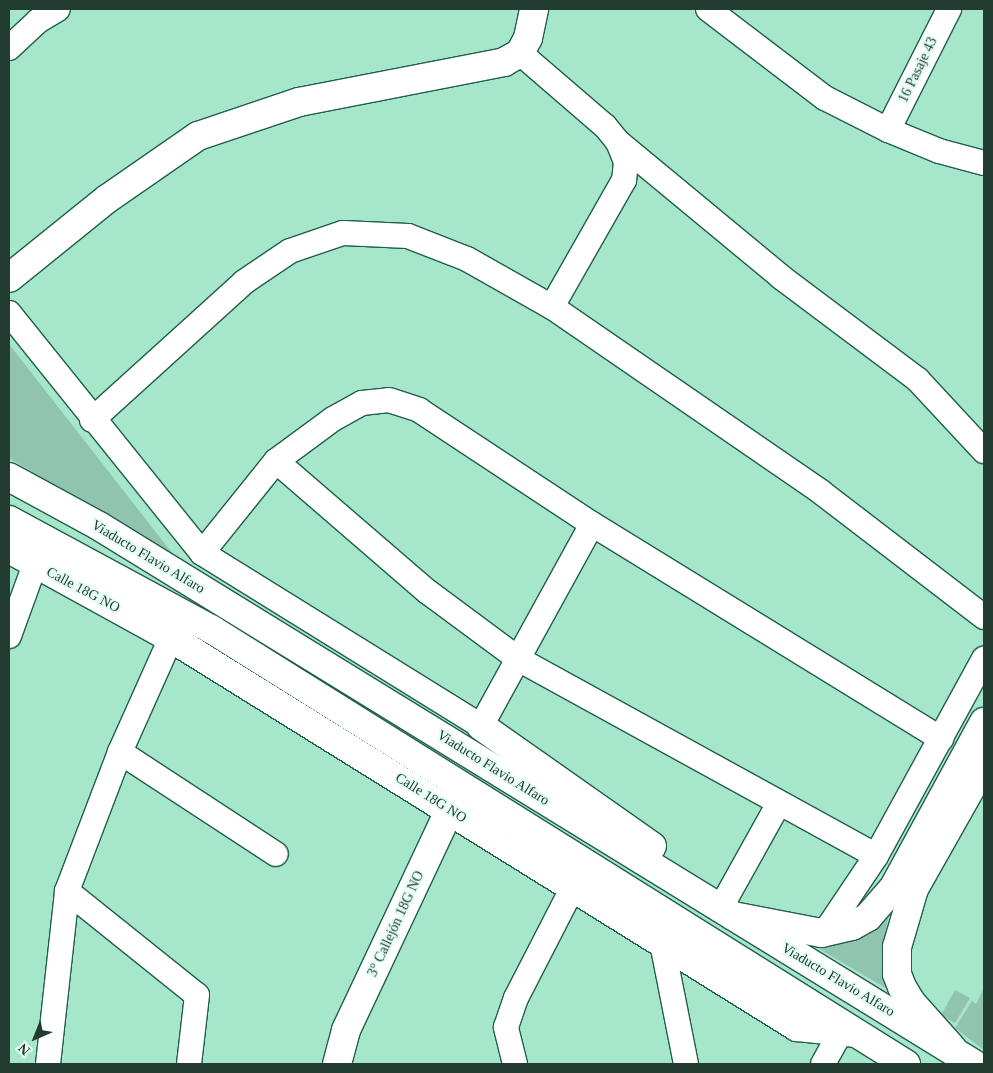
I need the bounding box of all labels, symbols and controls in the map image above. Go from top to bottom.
street label: 16 Pasaje 43 [895,35,941,105]
street label: Viaducto Flavio Alfaro [88,516,208,598]
street label: Calle 18G NO [43,564,123,616]
street label: Viaducto Flavio Alfaro [434,726,552,810]
street label: Calle 18G NO [392,769,470,827]
street label: 3° Callejón 18G NO [364,868,428,980]
street label: Viaducto Flavio Alfaro [778,939,898,1021]
north arrow [10,1013,60,1063]
text: N [15,1040,33,1058]

